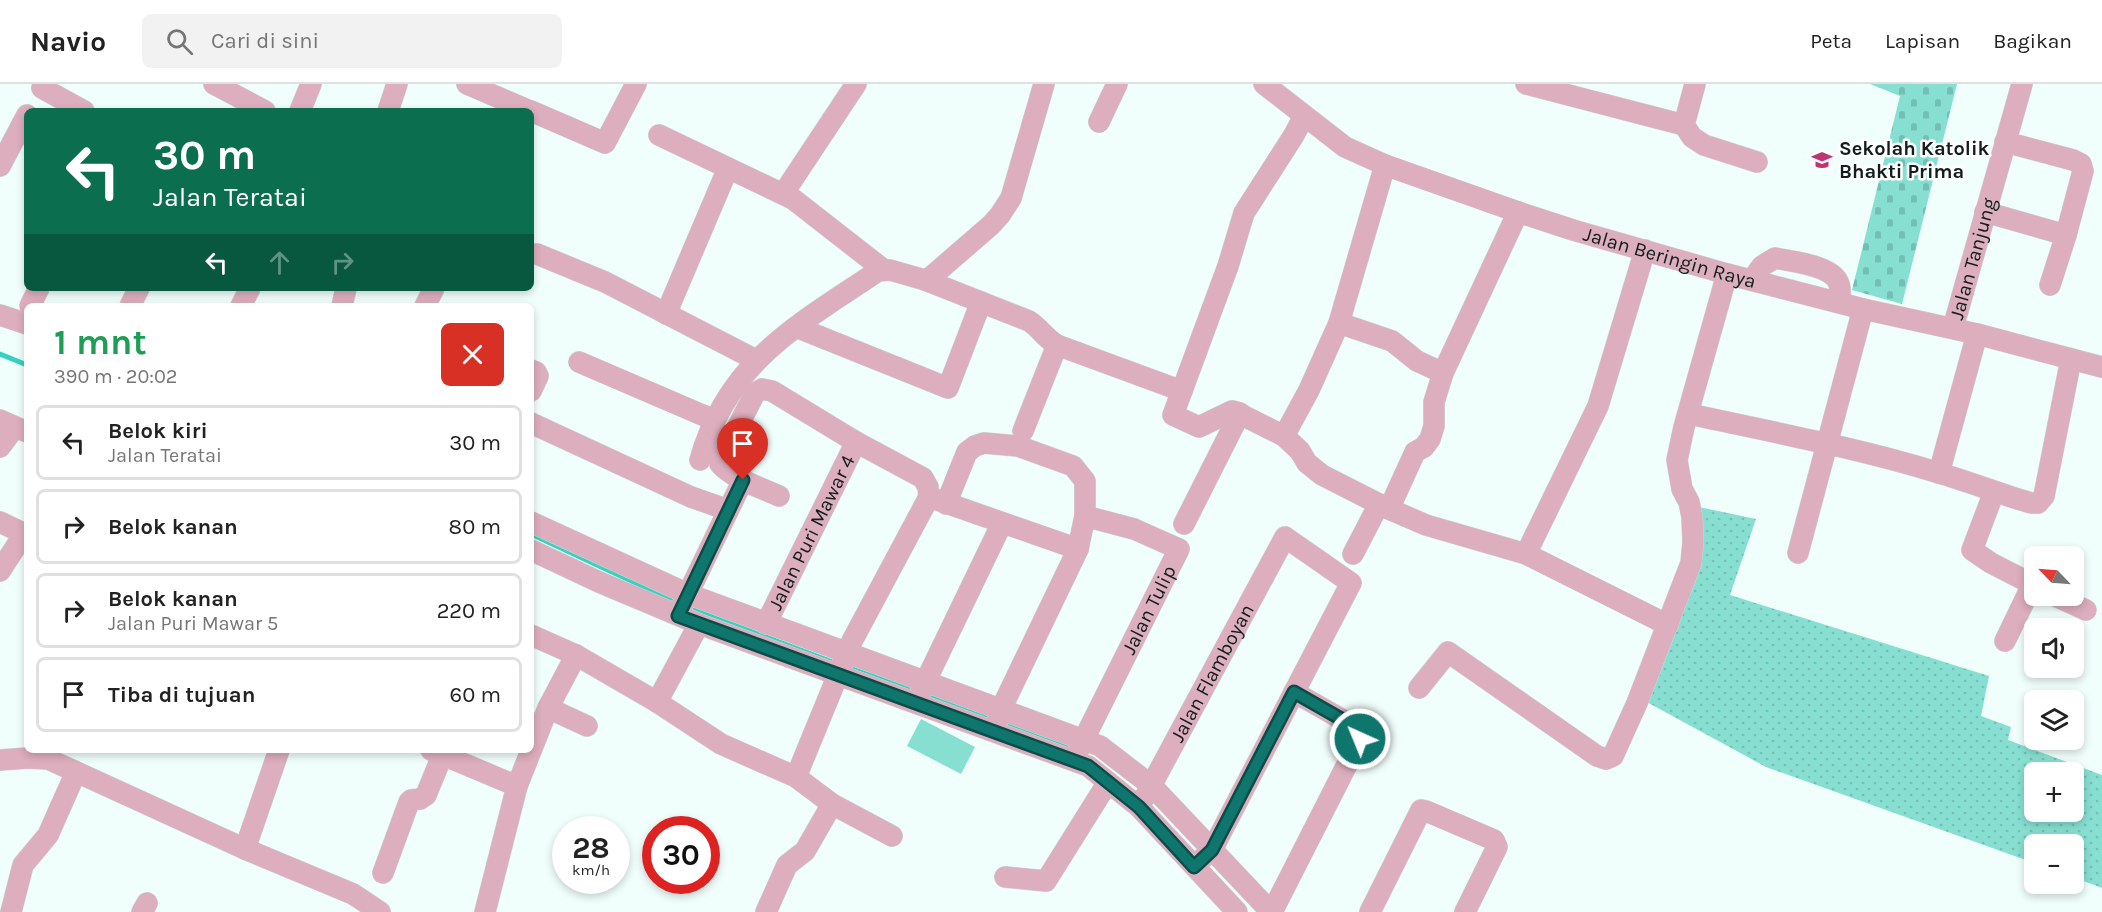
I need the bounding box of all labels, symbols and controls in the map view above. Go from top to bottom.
search box [142,14,562,68]
text: Navio [30,25,106,58]
icon: search [163,25,196,58]
text: Cari di sini [211,28,319,54]
text: Peta [1810,29,1852,53]
text: Lapisan [1885,29,1960,53]
text: Bagikan [1993,29,2072,53]
text: 30 m [153,130,256,180]
icon: left [54,132,132,210]
place label: Sekolah Katolik Bhakti Prima [1839,137,1989,183]
school or university icon: Sekolah Katolik Bhakti Prima [1810,148,1834,172]
text: Jalan Teratai [153,181,307,213]
street label: Jalan Tanjung [1944,195,2001,322]
street label: Jalan Beringin Raya [1581,222,1758,293]
icon: left [200,246,233,279]
icon: ahead [263,246,296,279]
icon: right [326,246,359,279]
text: 1 mnt [54,321,147,363]
button: close [441,323,504,386]
text: 390 m · 20:02 [54,365,177,388]
text: Belok kiri [108,418,208,444]
pin [717,418,768,480]
icon: left [57,426,90,459]
icon: arrive [726,427,759,460]
text: 30 m [449,430,501,456]
text: Jalan Teratai [108,444,222,467]
street label: Jalan Puri Mawar 4 [763,451,859,614]
icon: right [57,510,90,543]
text: Belok kanan [108,514,238,540]
text: 80 m [449,514,501,540]
north arrow [2024,546,2084,606]
map controls [2024,546,2084,894]
street label: Jalan Tulip [1117,561,1181,658]
text: Belok kanan [108,586,238,612]
icon: right [57,594,90,627]
text: 220 m [437,598,501,624]
street label: Jalan Flamboyan [1165,600,1258,746]
text: Jalan Puri Mawar 5 [108,612,278,635]
button: sound [2024,618,2084,678]
icon: arrive [57,678,90,711]
text: Tiba di tujuan [108,682,255,708]
text: 60 m [450,682,501,708]
button: layers [2024,690,2084,750]
position arrow [1328,707,1392,771]
button: + [2024,762,2084,822]
speed limit sign: 30 [642,816,720,894]
text: 28 [572,830,610,866]
button: − [2024,834,2084,894]
text: km/h [572,861,610,879]

